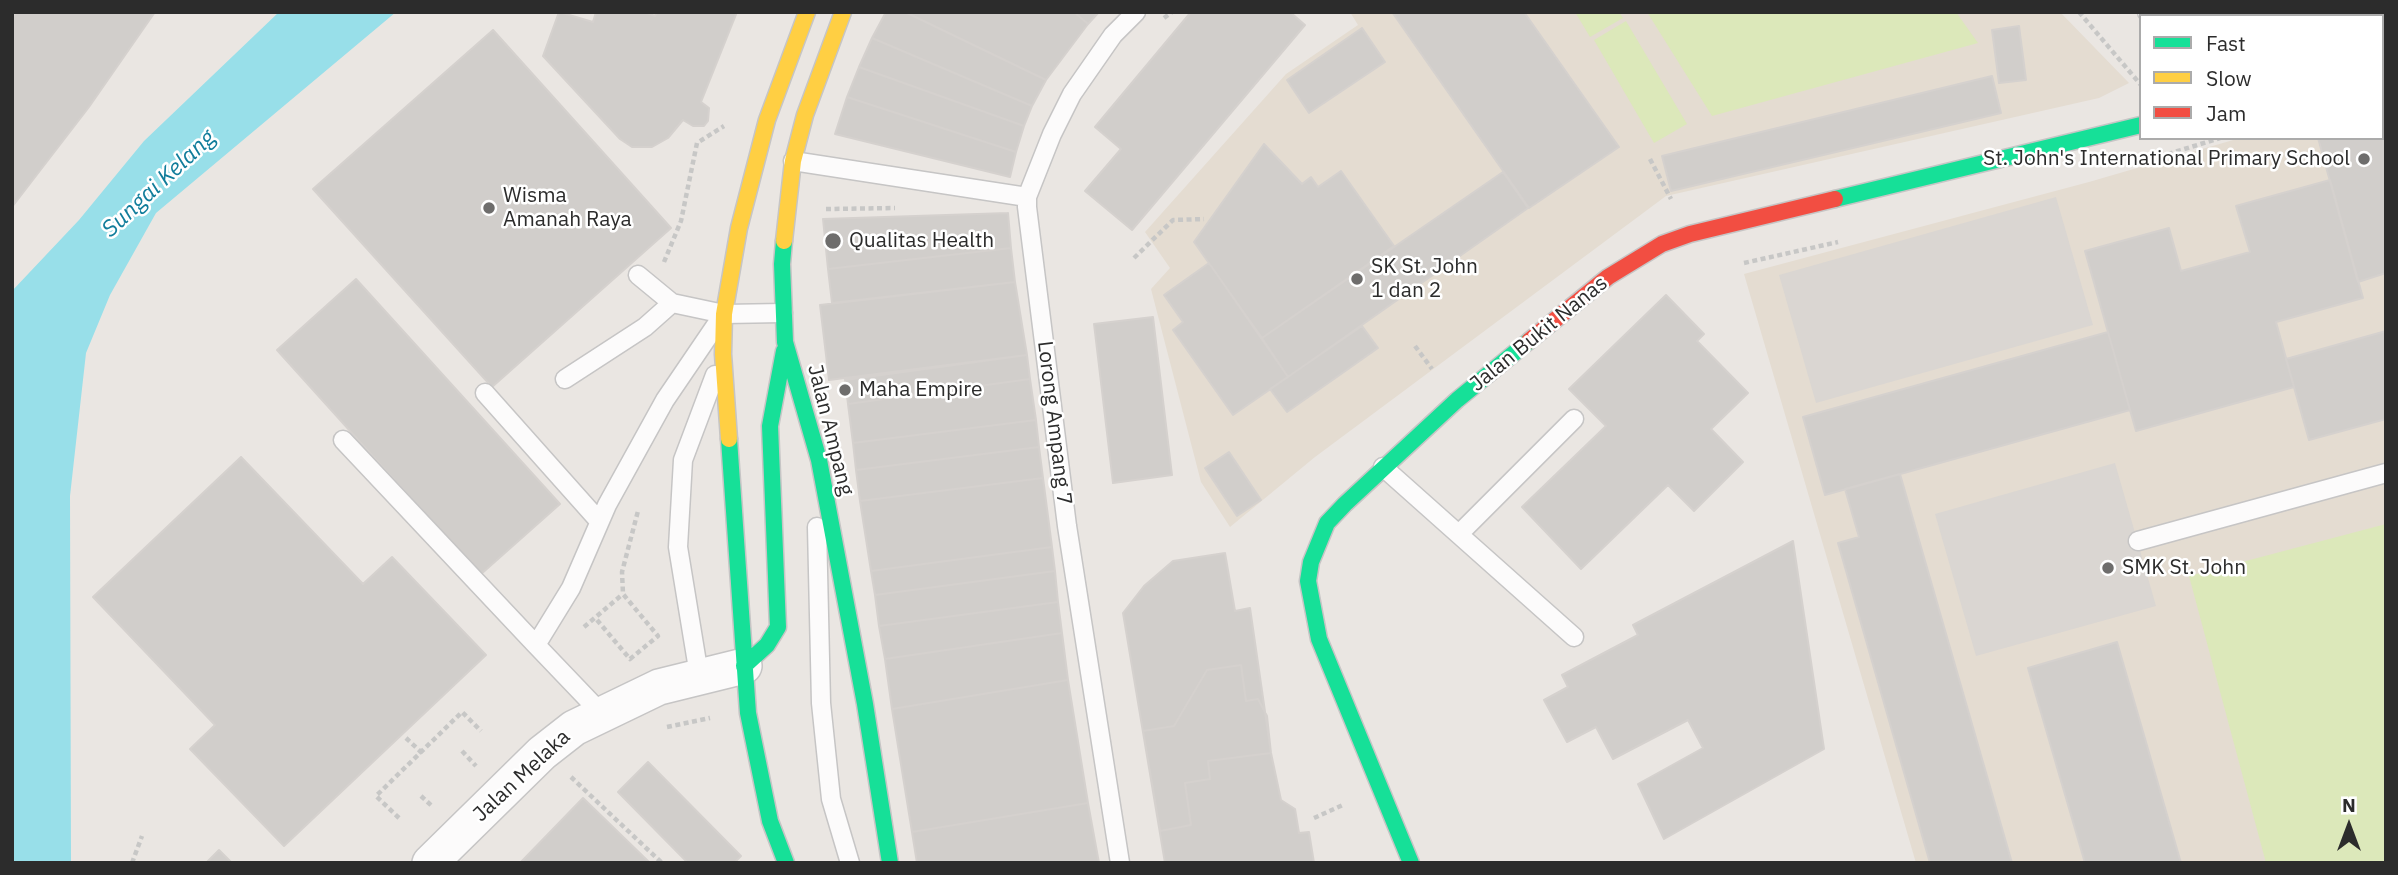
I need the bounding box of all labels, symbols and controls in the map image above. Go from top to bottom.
legend [2139,14,2384,140]
text: Fast [2206,29,2246,57]
text: Slow [2206,64,2252,92]
text: Jam [2206,99,2246,127]
water label: Sungai Kelang [97,124,221,244]
place label: St. John's International Primary School [1983,146,2350,172]
marker: St. John's International Primary School [2356,151,2372,167]
place label: Wisma Amanah Raya [503,183,632,233]
marker: Wisma Amanah Raya [481,200,497,216]
place label: Qualitas Health [849,228,994,254]
marker: Qualitas Health [823,231,843,251]
place label: SK St. John 1 dan 2 [1371,254,1478,304]
marker: SK St. John 1 dan 2 [1349,271,1365,287]
street label: Jalan Bukit Nanas [1465,271,1613,397]
street label: Lorong Ampang 7 [1031,339,1077,507]
street label: Jalan Ampang [802,362,858,498]
place label: Maha Empire [859,377,983,403]
marker: Maha Empire [837,382,853,398]
place label: SMK St. John [2122,555,2246,581]
marker: SMK St. John [2100,560,2116,576]
street label: Jalan Melaka [468,725,576,827]
north arrow [2314,791,2384,861]
text: N [2342,793,2356,817]

